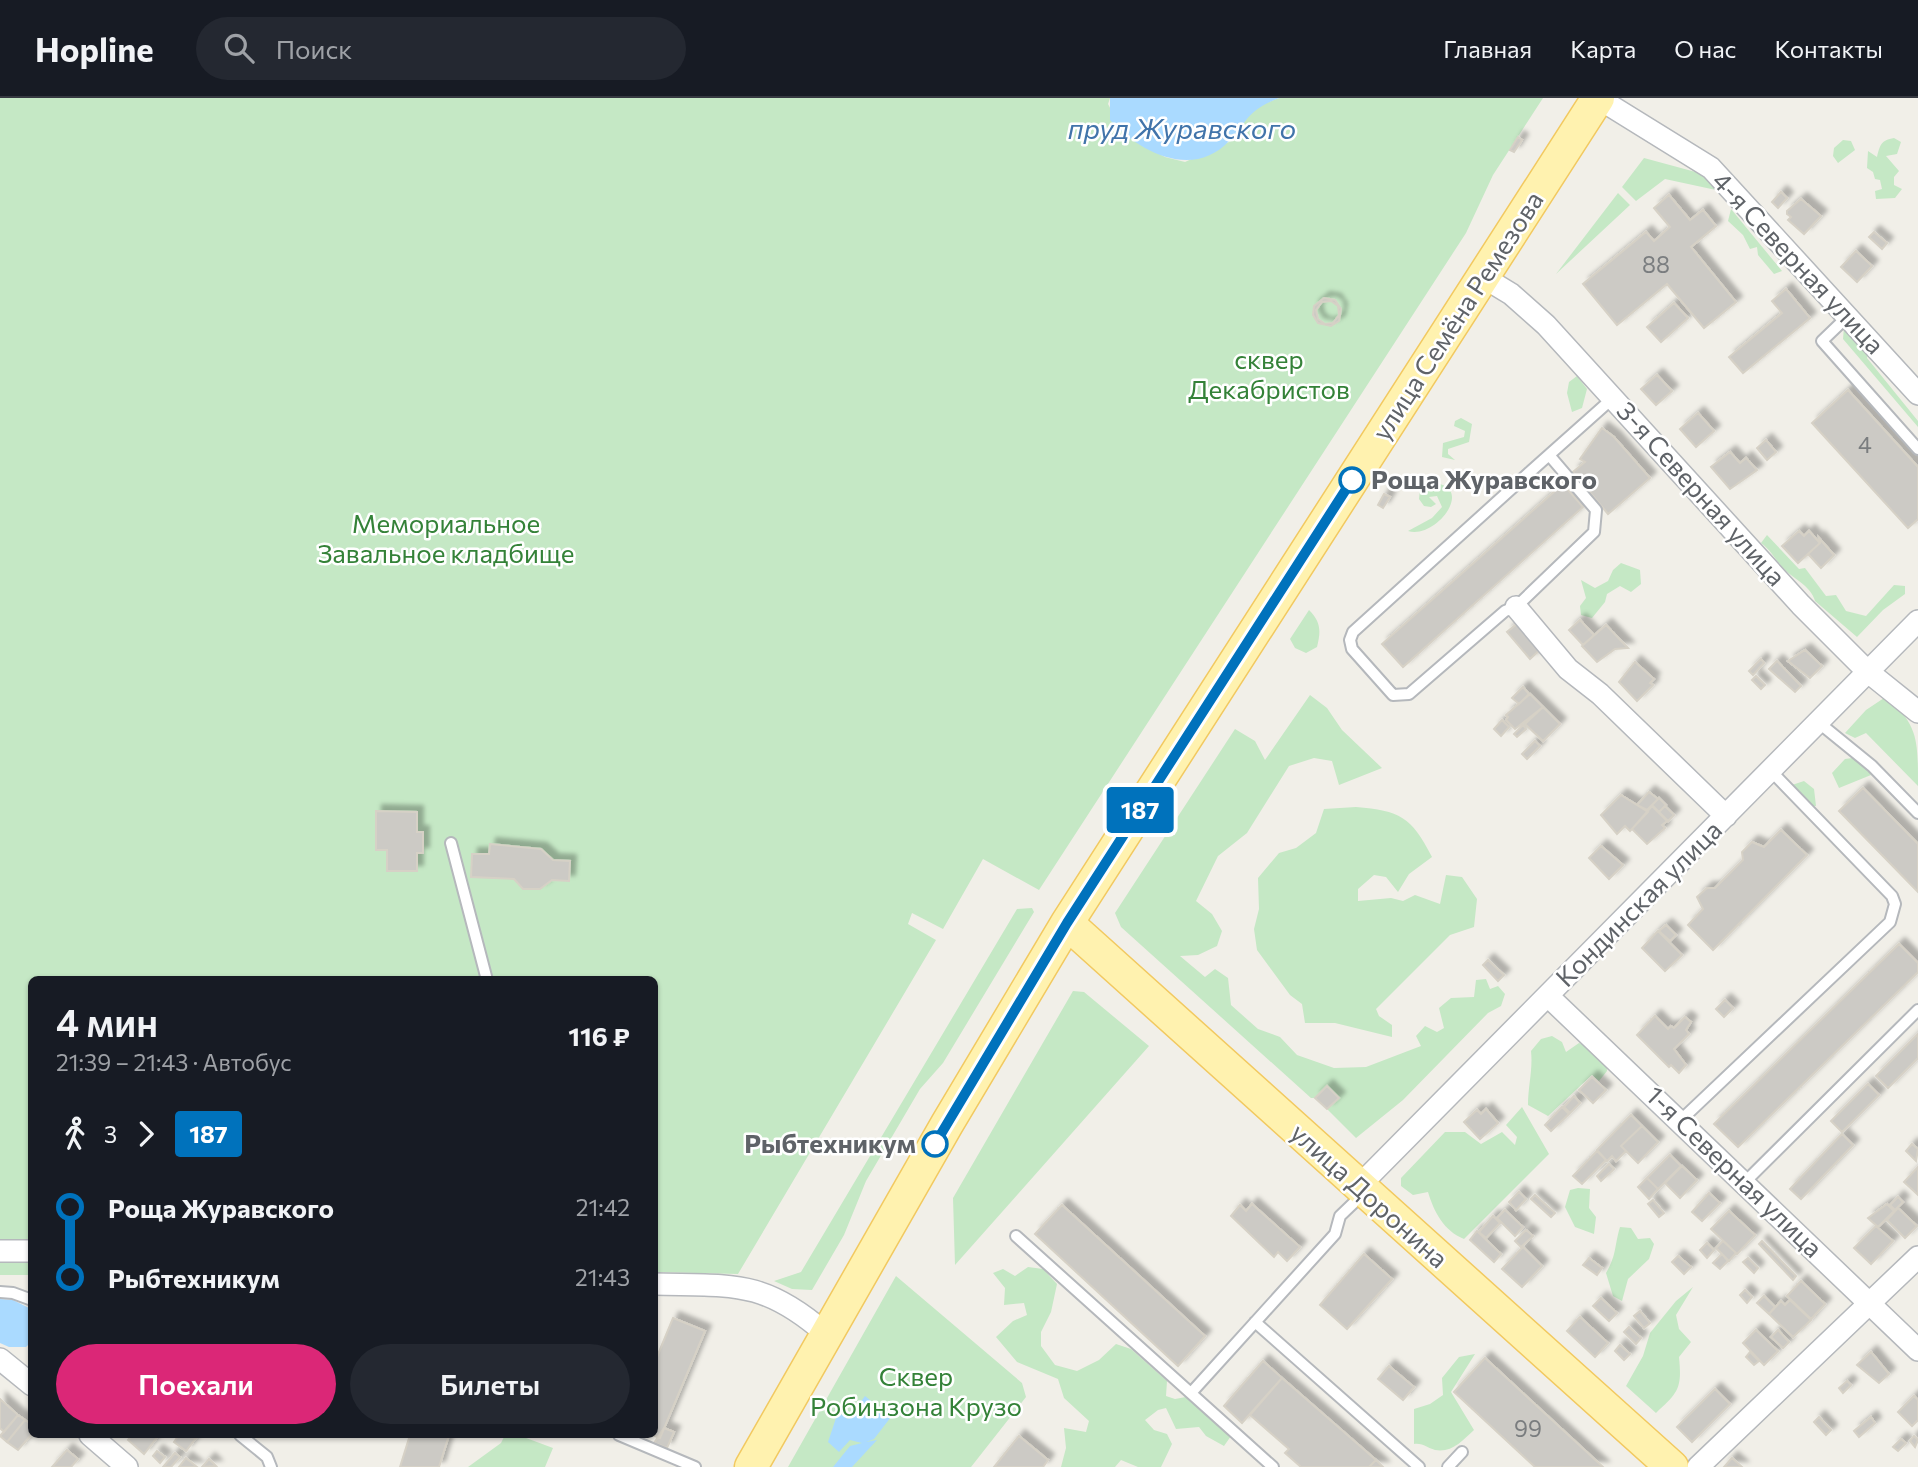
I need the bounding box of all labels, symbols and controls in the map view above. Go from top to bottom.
search box [196,17,686,80]
text: Hopline [35,28,154,69]
icon: search [220,29,258,67]
text: Поиск [276,33,352,64]
text: Главная [1443,34,1532,63]
text: Карта [1570,34,1636,63]
text: О нас [1674,34,1736,63]
text: Контакты [1774,34,1883,63]
water label: пруд Журавского [1068,111,1296,145]
street label: 4-я Северная улица [1707,165,1891,359]
street label: улица Семёна Ремезова [1365,185,1549,445]
house number: 88 [1642,250,1670,278]
park label: сквер Декабристов [1188,343,1350,404]
street label: 3-я Северная улица [1611,395,1793,591]
house number: 4 [1858,430,1872,458]
place label: Роща Журавского [1371,463,1597,494]
marker: Роща Журавского [1339,467,1365,493]
park label: Мемориальное Завальное кладбище [317,507,575,568]
line badge: 187 [1100,787,1180,833]
text: 187 [1121,795,1159,824]
street label: Кондинская улица [1549,814,1727,992]
text: 4 мин [56,998,158,1045]
text: 116 ₽ [568,1020,630,1051]
text: 21:39 – 21:43 · Автобус [56,1048,292,1076]
street label: 1-я Северная улица [1640,1079,1830,1263]
icon: walk [56,1115,94,1153]
icon: forward [127,1115,165,1153]
street label: улица Доронина [1285,1116,1455,1274]
text: 187 [189,1119,228,1148]
text: 3 [104,1120,117,1148]
place label: Рыбтехникум [744,1127,916,1158]
marker: Рыбтехникум [922,1131,948,1157]
text: Роща Журавского [108,1192,334,1223]
text: 21:42 [576,1193,630,1221]
text: Рыбтехникум [108,1262,280,1293]
text: 21:43 [575,1263,630,1291]
button: Поехали [56,1344,336,1424]
button: Билеты [350,1344,630,1424]
park label: Сквер Робинзона Крузо [810,1360,1022,1421]
house number: 99 [1514,1414,1542,1442]

